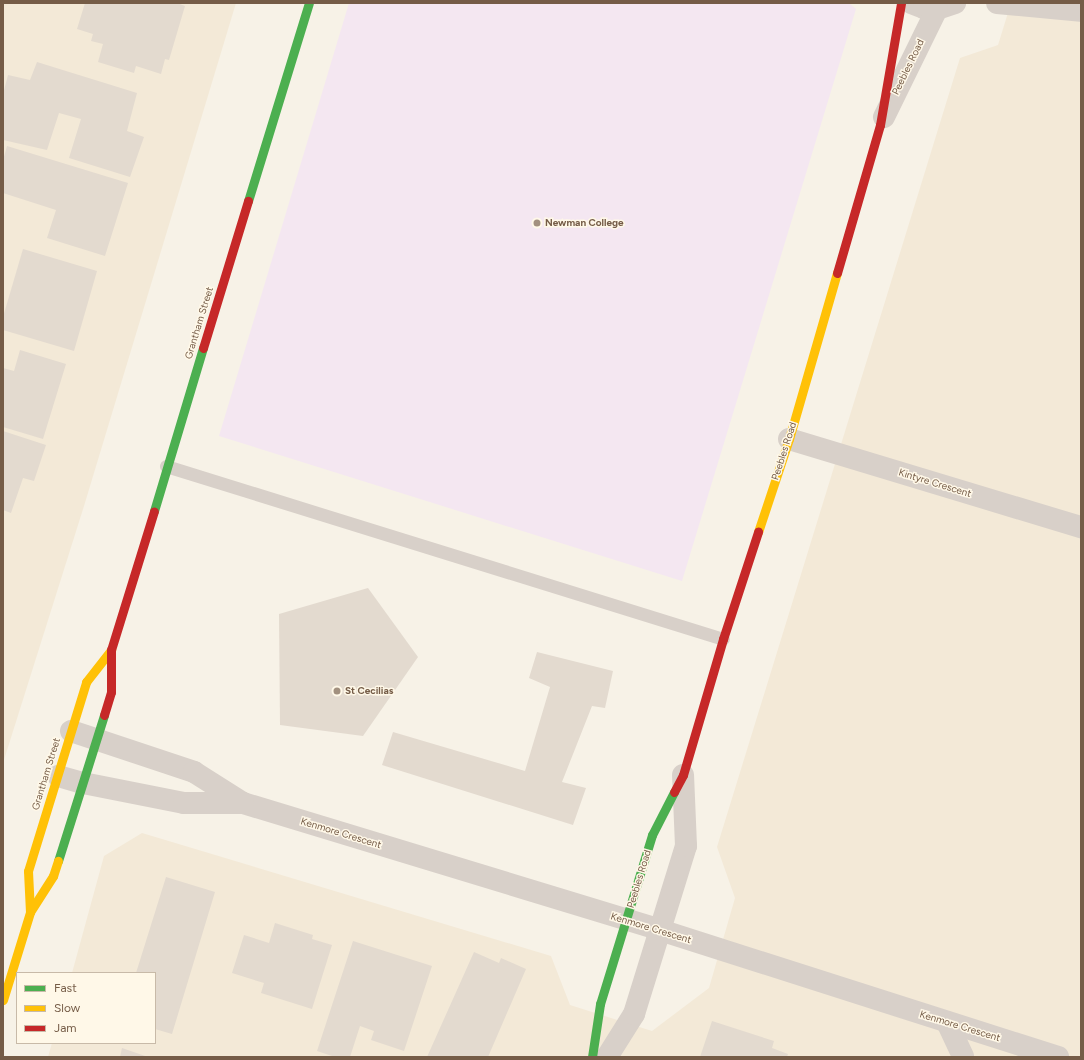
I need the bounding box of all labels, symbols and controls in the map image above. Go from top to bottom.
street label: Peebles Road [889,37,927,97]
place label: Newman College [545,217,624,229]
marker: Newman College [532,218,542,228]
street label: Grantham Street [182,285,216,361]
street label: Peebles Road [769,420,799,482]
street label: Kintyre Crescent [897,466,973,500]
place label: St Cecilias [345,685,393,697]
marker: St Cecilias [332,686,342,696]
street label: Grantham Street [29,736,63,812]
street label: Kenmore Crescent [299,815,383,851]
street label: Peebles Road [624,848,654,910]
street label: Kenmore Crescent [609,910,693,946]
legend [16,972,156,1044]
text: Fast [54,981,77,995]
text: Slow [54,1001,80,1015]
street label: Kenmore Crescent [918,1008,1002,1044]
text: Jam [54,1021,77,1035]

